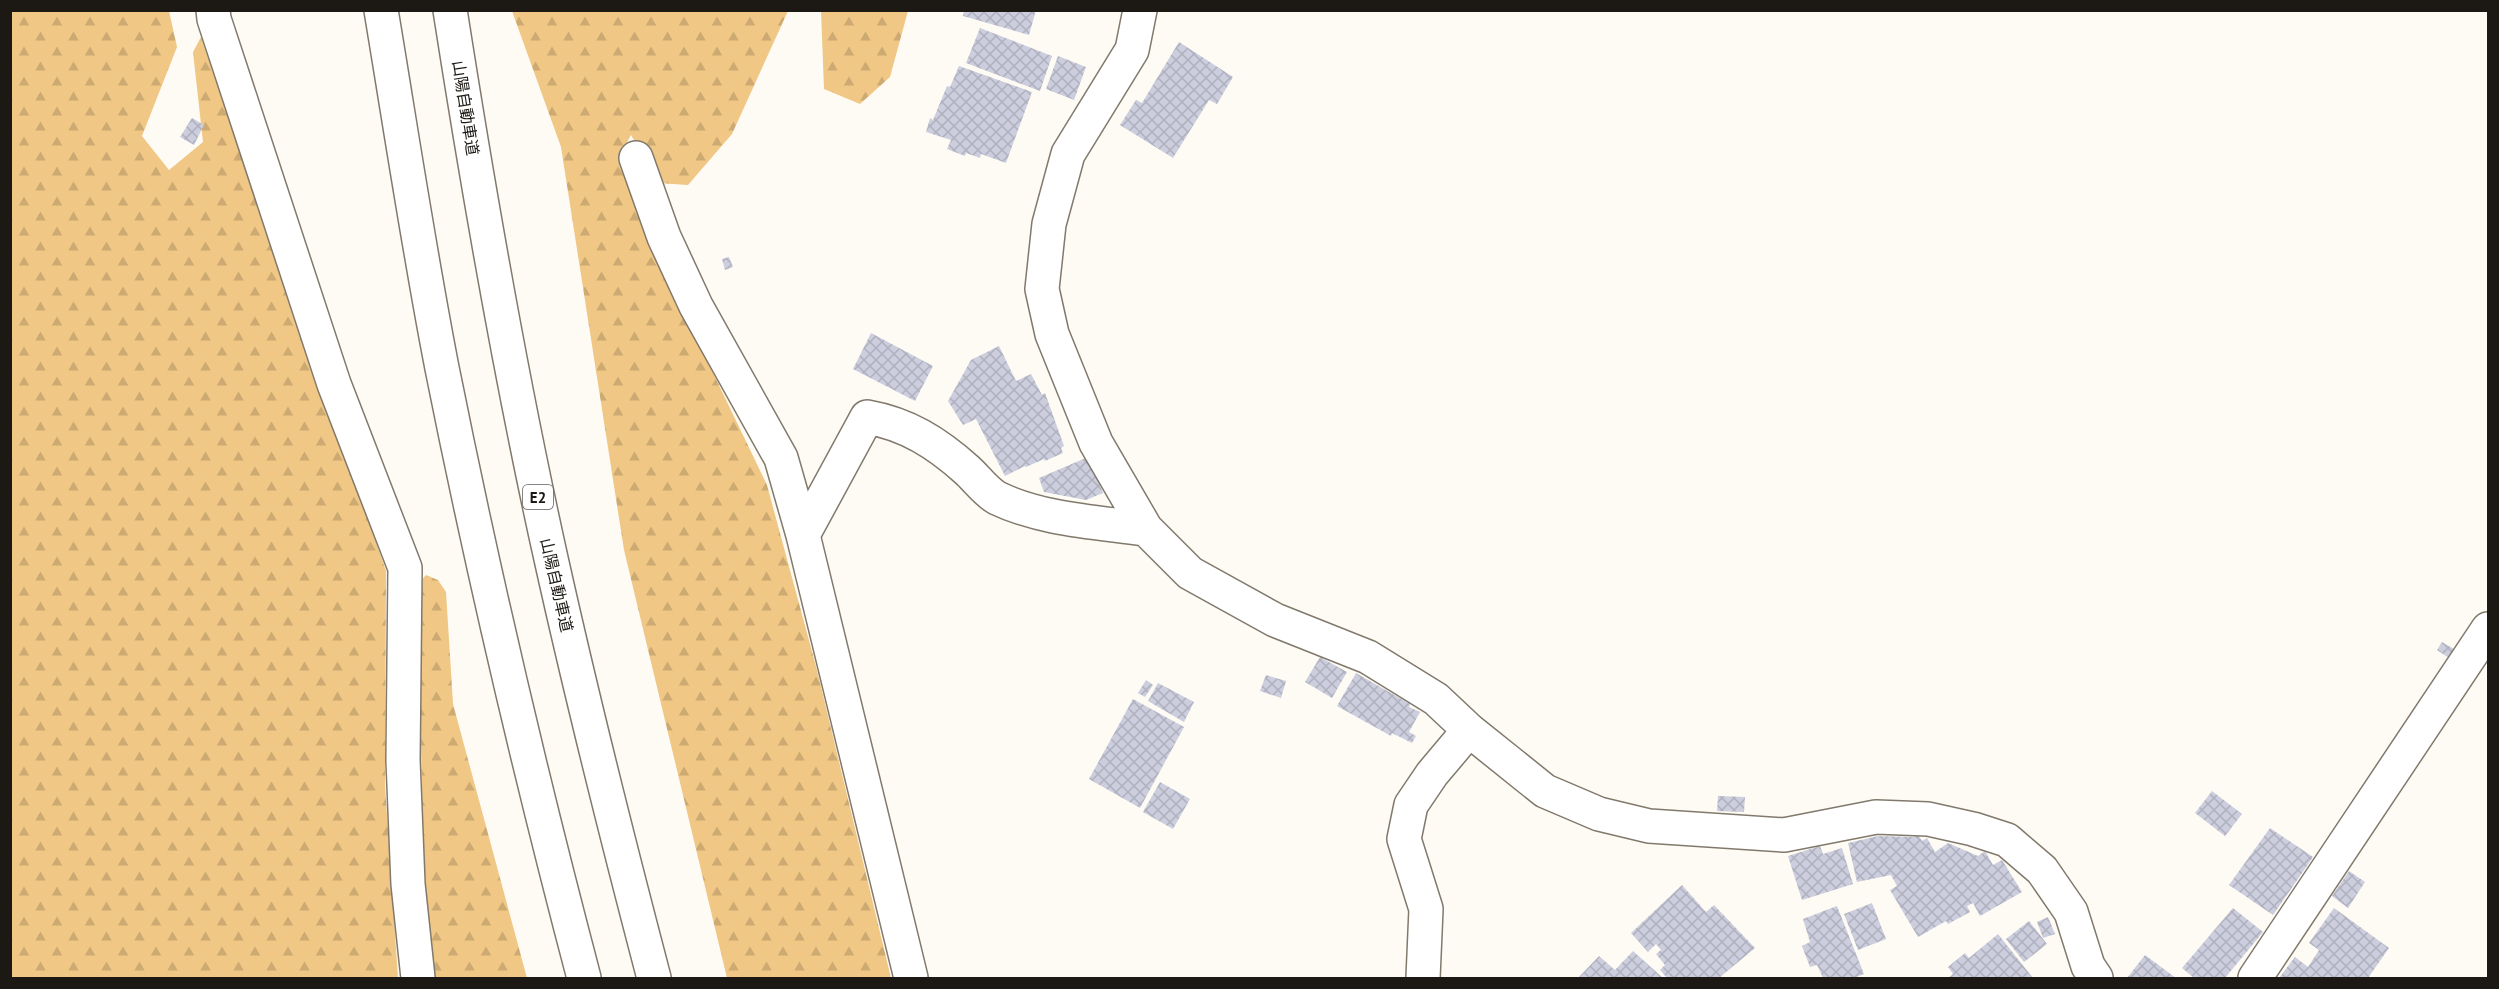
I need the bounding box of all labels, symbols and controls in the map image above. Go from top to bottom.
street label: 山陽自動車道 [449,59,483,157]
road number: E2 [523,485,553,509]
street label: 山陽自動車道 [536,536,578,634]

